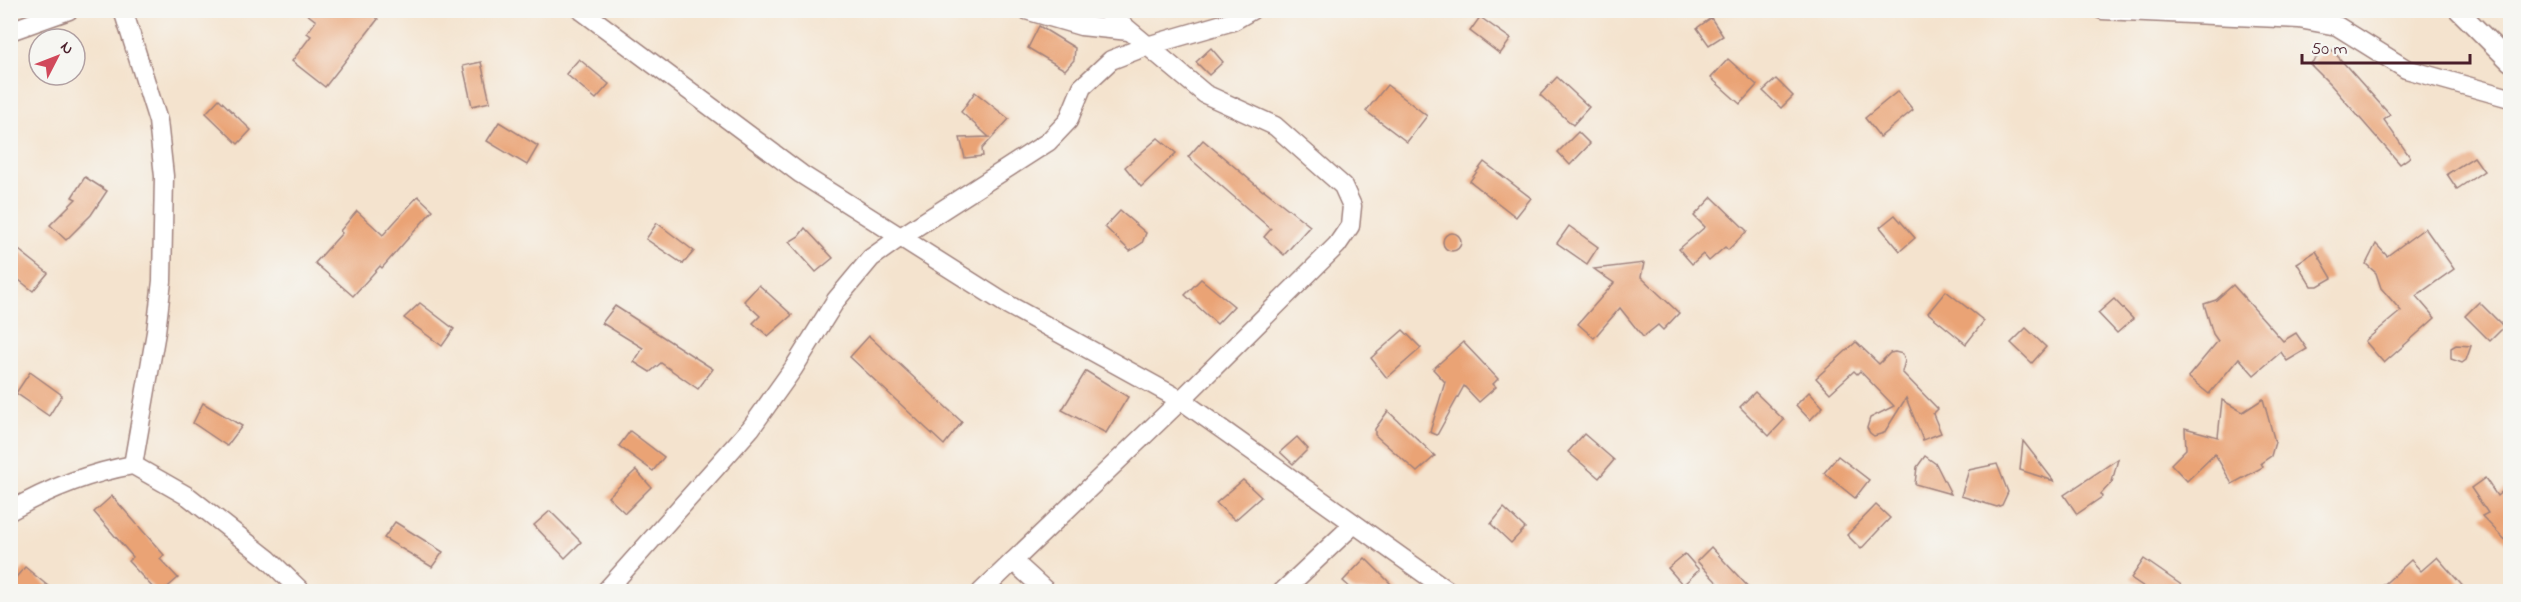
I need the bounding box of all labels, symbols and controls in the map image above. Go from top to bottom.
north arrow [27,27,87,87]
scale bar [2302,27,2470,65]
text: N [54,36,79,60]
text: 50 m [2311,37,2348,63]

